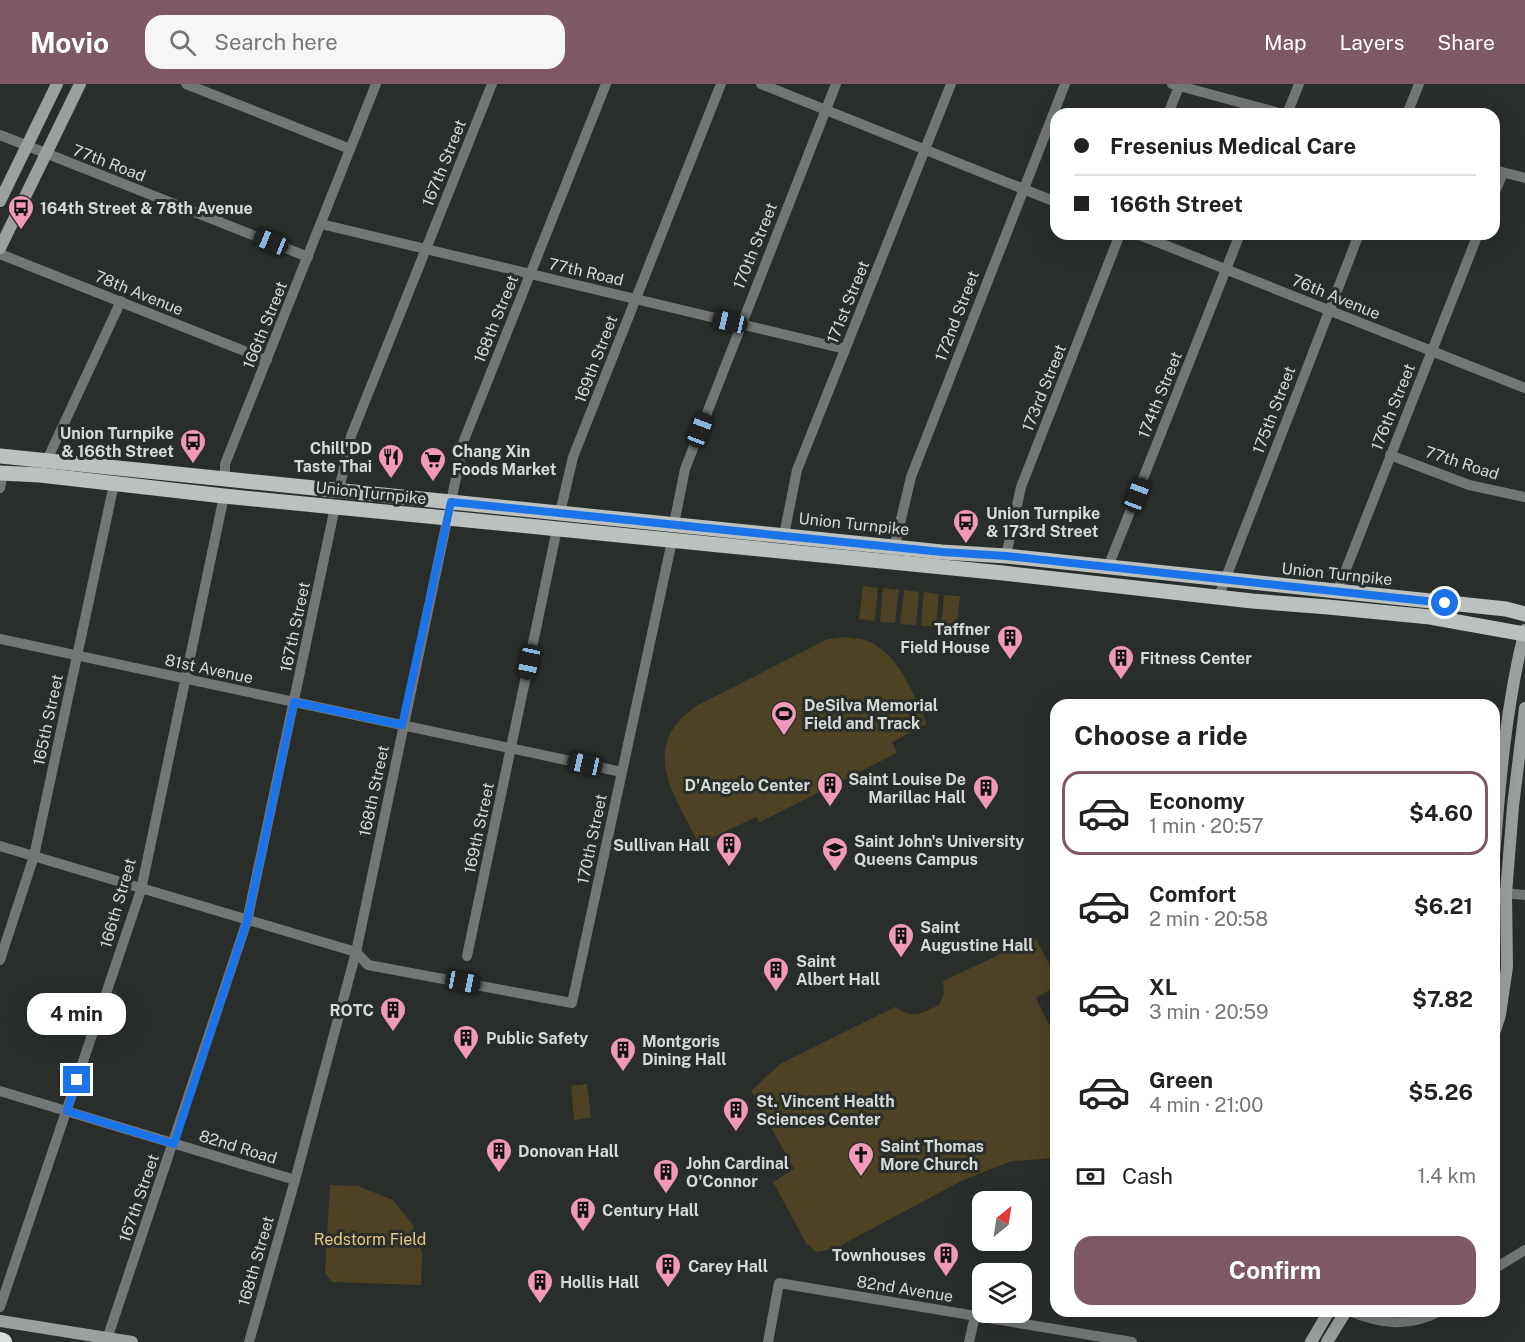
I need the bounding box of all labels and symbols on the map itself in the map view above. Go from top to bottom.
street label: 167th Street [418,117,470,209]
street label: 77th Road [70,140,148,186]
bus stop icon: 164th Street & 78th Avenue [6,193,36,231]
place label: 164th Street & 78th Avenue [40,199,253,218]
street label: 170th Street [729,200,781,292]
car [251,227,291,257]
street label: 77th Road [547,254,625,290]
street label: 171st Street [823,258,873,346]
street label: 78th Avenue [92,267,186,319]
street label: 172nd Street [931,268,983,364]
street label: 76th Avenue [1289,271,1383,323]
street label: 168th Street [470,272,522,366]
street label: 166th Street [239,279,291,371]
car [710,309,750,335]
street label: 169th Street [571,312,621,406]
street label: 173rd Street [1018,342,1070,434]
street label: 174th Street [1134,349,1186,441]
street label: 176th Street [1367,361,1419,453]
street label: 175th Street [1249,363,1299,457]
car [685,410,715,450]
place label: Union Turnpike & 166th Street [60,424,174,461]
bus stop icon: Union Turnpike & 166th Street [178,427,208,465]
place label: Chill'DD Taste Thai [294,439,372,476]
restaurant icon: Chill'DD Taste Thai [376,442,406,480]
place label: Chang Xin Foods Market [452,442,557,479]
street label: 77th Road [1423,442,1501,484]
supermarket icon: Chang Xin Foods Market [418,445,448,483]
car [1122,475,1152,515]
street label: Union Turnpike [315,478,427,508]
place label: Union Turnpike & 173rd Street [986,504,1100,541]
bus stop icon: Union Turnpike & 173rd Street [951,507,981,545]
street label: Union Turnpike [798,509,910,539]
street label: Union Turnpike [1281,559,1393,589]
street label: 167th Street [276,580,314,674]
route start [1431,589,1458,616]
place label: Taffner Field House [900,620,990,657]
building icon: Taffner Field House [995,623,1025,661]
car [516,643,542,681]
building icon: Fitness Center [1106,643,1136,681]
place label: Fitness Center [1140,649,1252,668]
street label: 81st Avenue [163,650,255,688]
street label: 165th Street [29,673,67,767]
place label: DeSilva Memorial Field and Track [804,696,938,733]
sports icon: DeSilva Memorial Field and Track [769,699,799,737]
street label: 168th Street [355,744,393,838]
car [565,751,605,777]
building icon: D'Angelo Center [815,770,845,808]
place label: Saint Louise De Marillac Hall [848,770,966,807]
building icon: Saint Louise De Marillac Hall [971,773,1001,811]
place label: D'Angelo Center [684,776,810,795]
street label: 169th Street [460,781,498,875]
street label: 170th Street [573,792,611,886]
building icon: Sullivan Hall [714,830,744,868]
place label: Saint John's University Queens Campus [854,832,1024,869]
school or university icon: Saint John's University Queens Campus [820,835,850,873]
place label: Sullivan Hall [613,836,710,855]
street label: 166th Street [96,856,140,950]
place label: Saint Augustine Hall [920,918,1034,955]
building icon: Saint Augustine Hall [886,921,916,959]
place label: Saint Albert Hall [796,952,880,989]
building icon: Saint Albert Hall [761,955,791,993]
car [444,970,482,994]
callout: 4 min [28,993,127,1035]
building icon: ROTC [378,995,408,1033]
place label: ROTC [330,1001,374,1020]
building icon: Public Safety [451,1023,481,1061]
place label: Public Safety [486,1029,588,1048]
place label: Montgoris Dining Hall [642,1032,726,1069]
building icon: Montgoris Dining Hall [608,1035,638,1073]
route end [63,1066,90,1093]
place label: St. Vincent Health Sciences Center [756,1092,895,1129]
building icon: St. Vincent Health Sciences Center [721,1095,751,1133]
street label: 82nd Road [197,1126,279,1168]
building icon: Donovan Hall [484,1136,514,1174]
place label: Saint Thomas More Church [880,1137,984,1174]
church icon: Saint Thomas More Church [846,1140,876,1178]
place label: Donovan Hall [518,1142,619,1161]
street label: 167th Street [115,1151,163,1245]
place label: John Cardinal O'Connor [686,1154,789,1191]
building icon: John Cardinal O'Connor [651,1157,681,1195]
north arrow [972,1191,1032,1251]
building icon: Century Hall [568,1195,598,1233]
place label: Century Hall [602,1201,699,1220]
street label: 168th Street [234,1214,278,1308]
park label: Redstorm Field [314,1230,426,1249]
building icon: Townhouses [931,1240,961,1278]
place label: Townhouses [832,1246,926,1265]
building icon: Carey Hall [653,1251,683,1289]
place label: Carey Hall [688,1257,768,1276]
building icon: Hollis Hall [525,1267,555,1305]
street label: 82nd Avenue [855,1272,955,1306]
place label: Hollis Hall [560,1273,639,1292]

